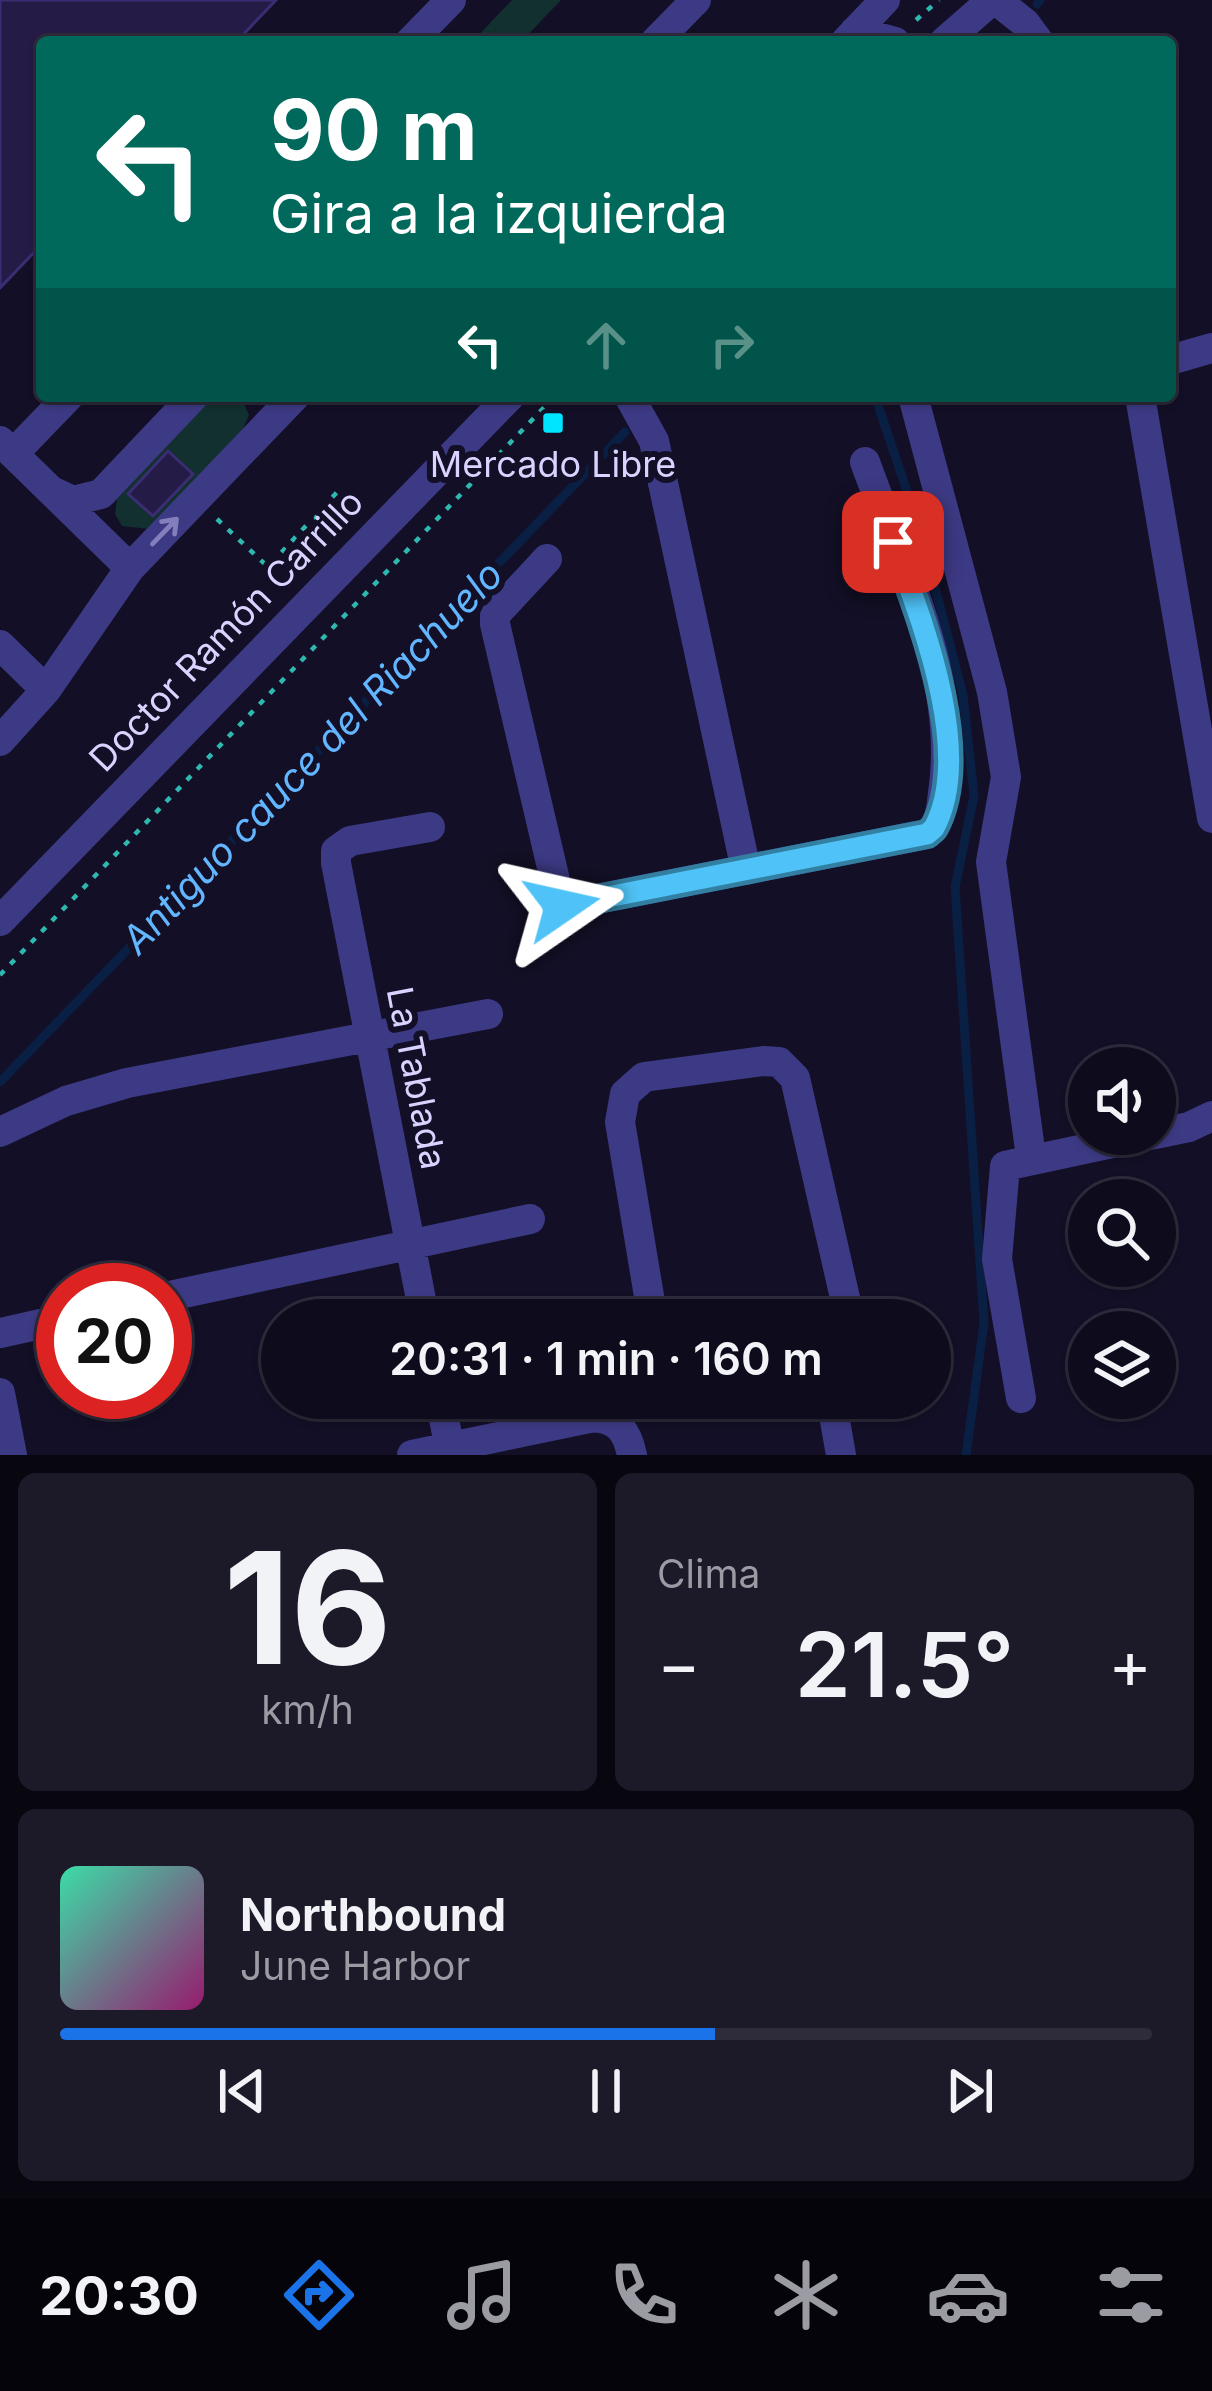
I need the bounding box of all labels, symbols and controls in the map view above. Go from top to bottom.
text: 90 m [270,79,478,180]
icon: left [72,84,228,240]
text: Gira a la izquierda [270,181,728,246]
icon: left [447,312,513,378]
icon: ahead [573,312,639,378]
icon: right [699,312,765,378]
marker: Mercado Libre [540,410,566,436]
place label: Mercado Libre [430,442,676,486]
street label: Doctor Ramón Carrillo [80,480,372,780]
pin [842,491,944,593]
icon: arrive [860,509,926,575]
one-way arrow [151,517,179,546]
water label: Antiguo cauce del Riachuelo [111,551,512,963]
position arrow [499,843,625,969]
street label: La Tablada [378,983,456,1173]
map controls [1068,1047,1176,1419]
button: sound [1068,1047,1176,1155]
button: search [1068,1179,1176,1287]
speed limit sign: 20 [36,1263,192,1419]
button: layers [1068,1311,1176,1419]
text: 20:31 · 1 min · 160 m [389,1331,823,1386]
text: 16 [223,1513,392,1702]
text: Clima [657,1550,760,1597]
text: 21.5° [795,1610,1014,1719]
text: − [657,1624,701,1704]
text: + [1108,1624,1152,1704]
text: km/h [261,1686,354,1733]
text: Northbound [240,1887,506,1942]
text: June Harbor [240,1942,470,1989]
icon: previous [209,2058,275,2124]
icon: pause [573,2058,639,2124]
icon: next [937,2058,1003,2124]
icon: directions [277,2253,361,2337]
icon: music [440,2253,524,2337]
icon: phone [602,2253,686,2337]
icon: climate [764,2253,848,2337]
icon: car [926,2253,1010,2337]
icon: filters [1089,2253,1173,2337]
text: 20:30 [39,2263,199,2328]

